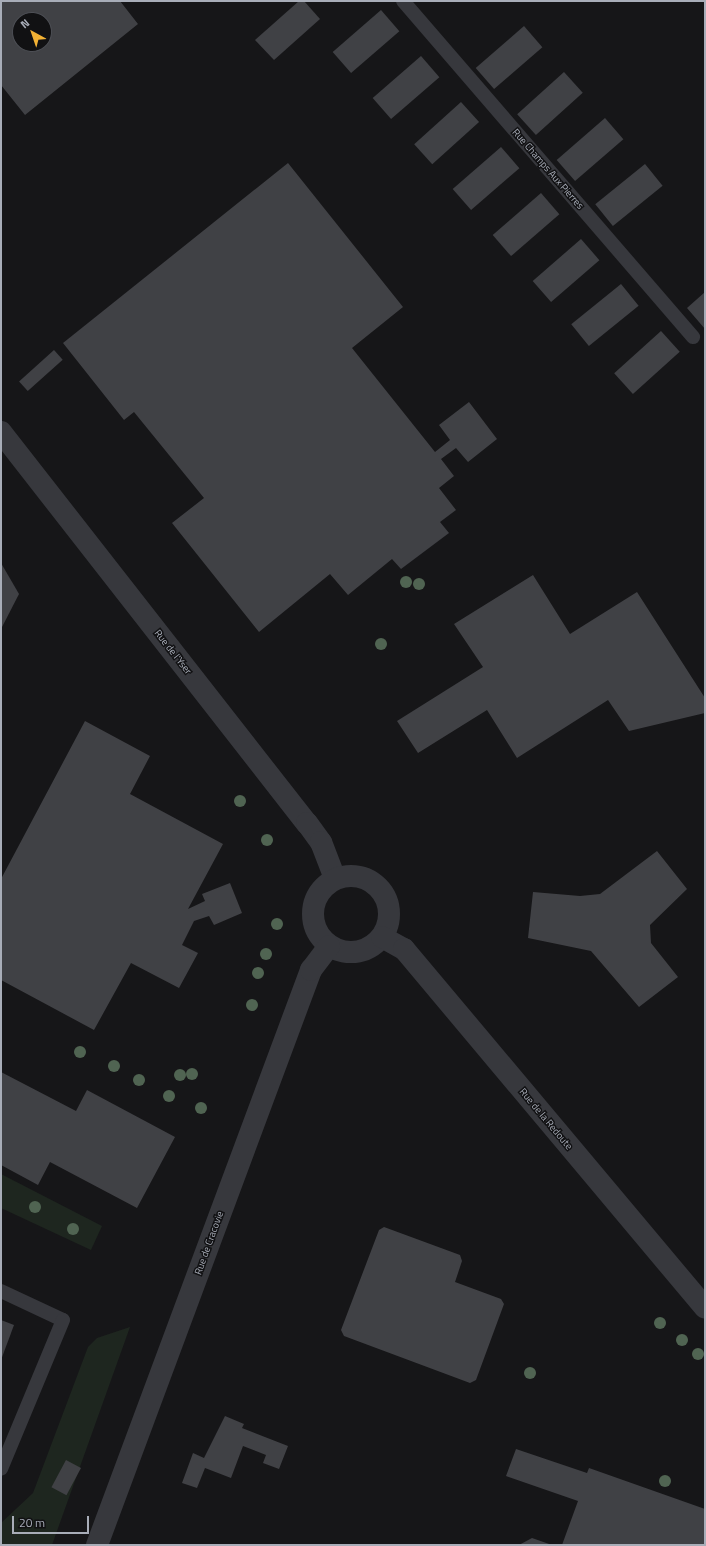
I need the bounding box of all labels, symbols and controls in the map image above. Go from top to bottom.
north arrow [12,12,52,52]
text: N [17,15,33,32]
street label: Rue Champs Aux Pierres [510,126,586,212]
street label: Rue de l'Yser [152,627,194,677]
street label: Rue de la Redoute [517,1086,575,1152]
street label: Rue de Cracovie [192,1210,226,1276]
scale bar [14,1508,91,1534]
text: 20 m [19,1513,45,1532]

